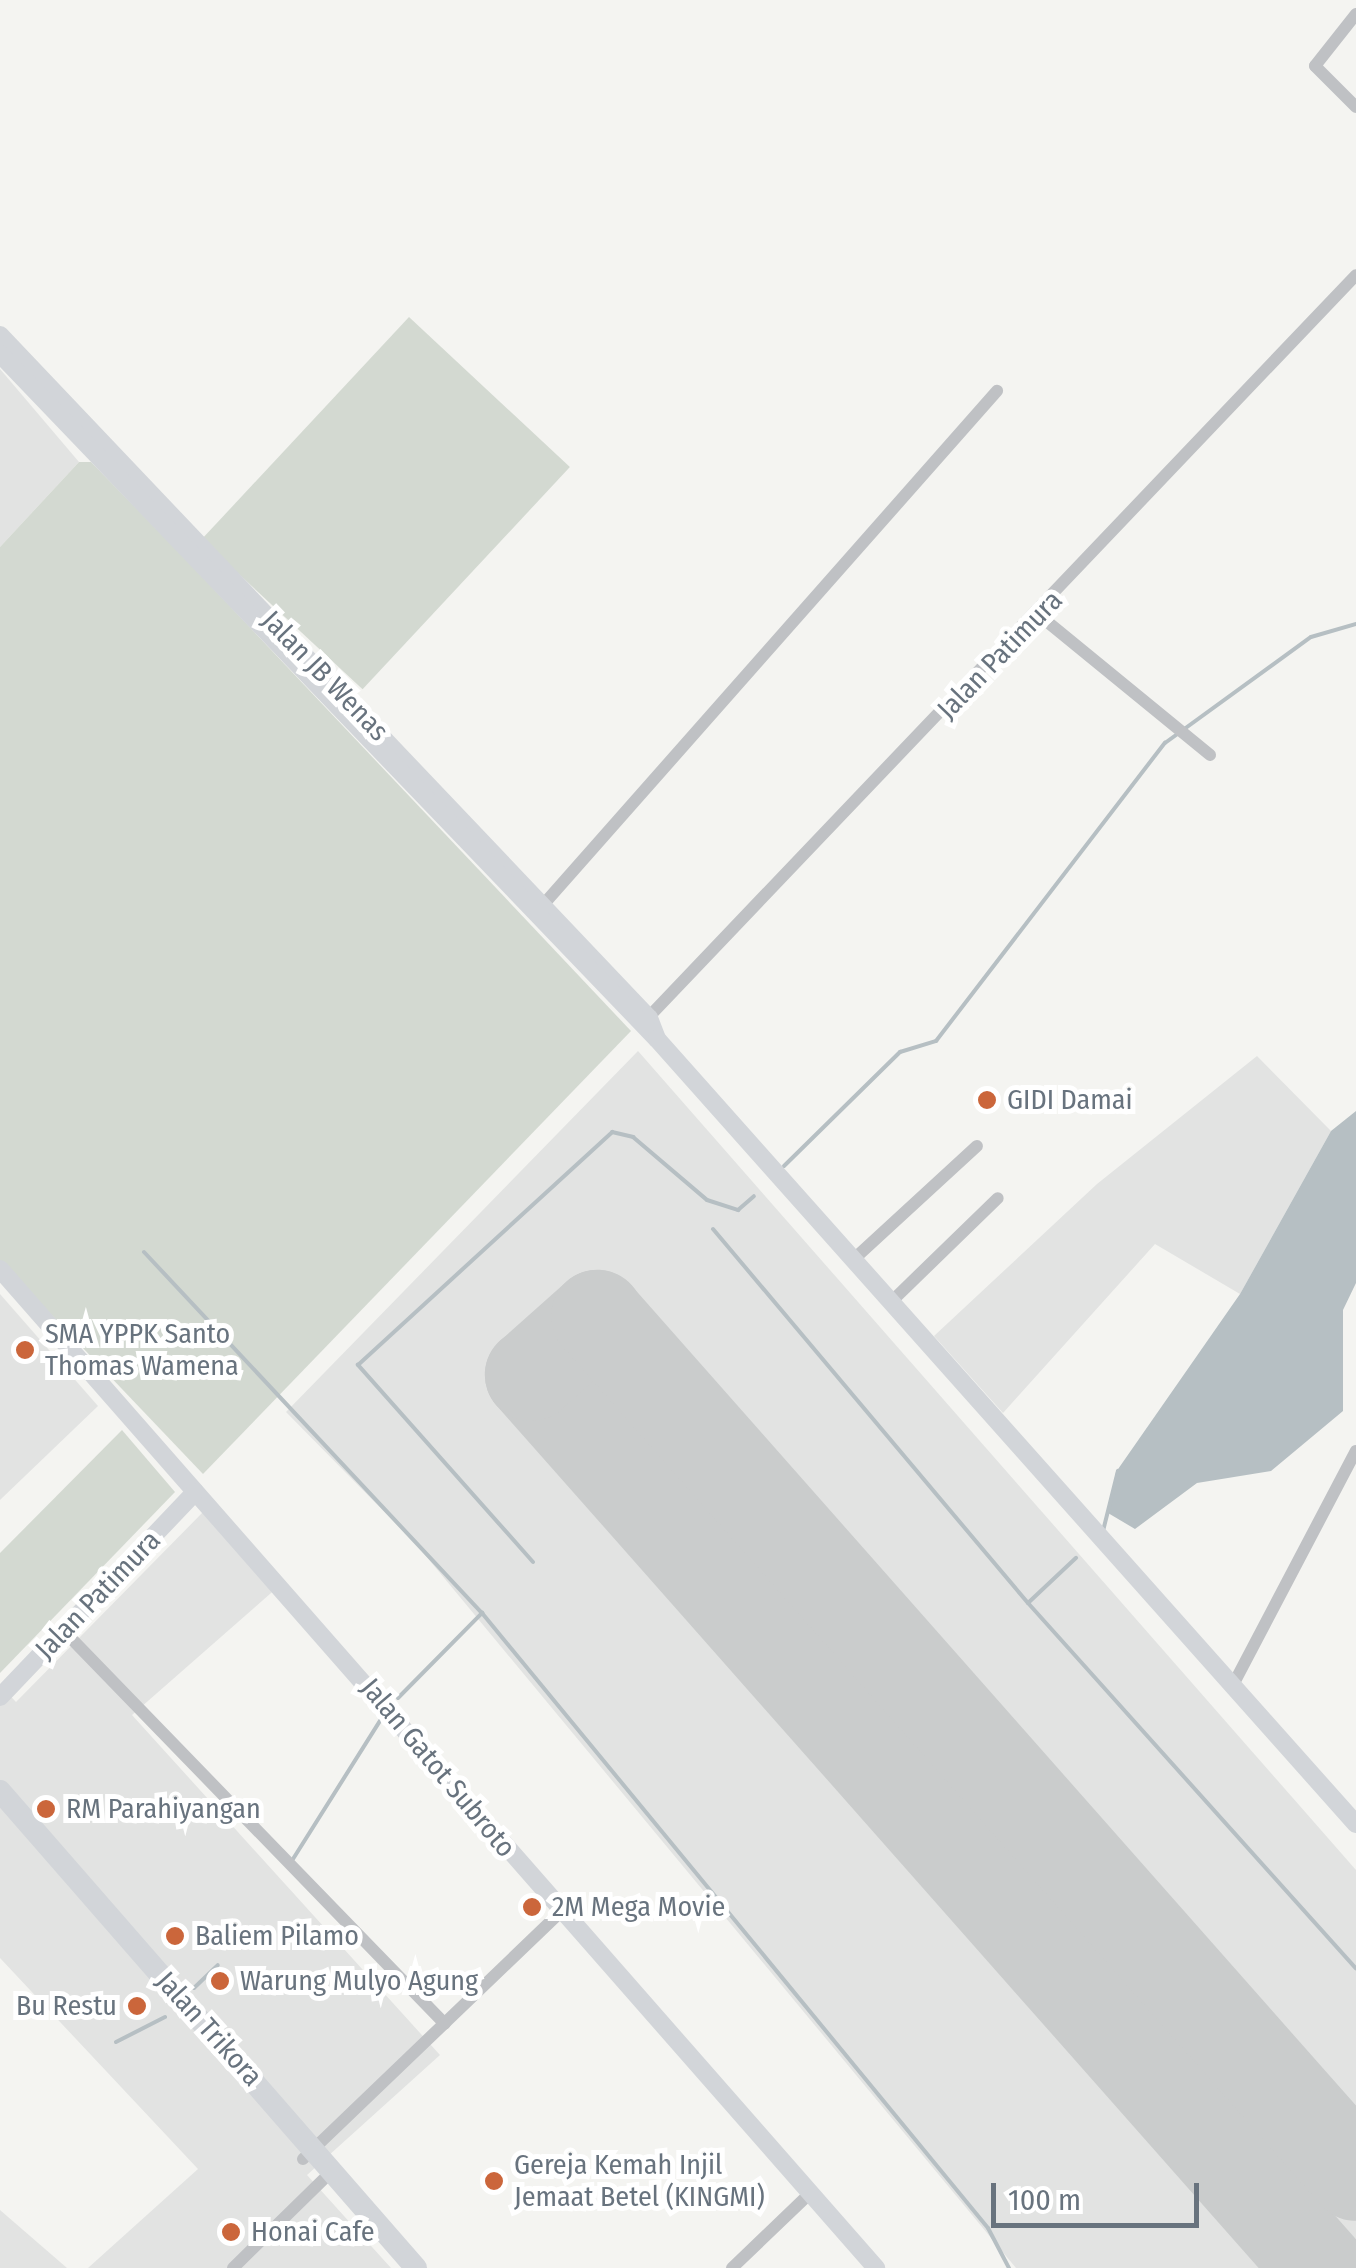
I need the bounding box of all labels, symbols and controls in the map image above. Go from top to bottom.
street label: Jalan Patimura [930,584,1070,726]
street label: Jalan JB Wenas [255,604,395,748]
place label: GIDI Damai [1007,1083,1133,1117]
marker: GIDI Damai [976,1089,998,1111]
place label: SMA YPPK Santo Thomas Wamena [45,1317,239,1383]
marker: SMA YPPK Santo Thomas Wamena [14,1339,36,1361]
street label: Jalan Patimura [28,1524,168,1666]
street label: Jalan Gatot Subroto [353,1672,523,1864]
place label: RM Parahiyangan [66,1792,261,1826]
marker: RM Parahiyangan [35,1798,57,1820]
place label: 2M Mega Movie [552,1890,725,1924]
marker: 2M Mega Movie [521,1896,543,1918]
place label: Baliem Pilamo [195,1919,359,1953]
marker: Baliem Pilamo [164,1925,186,1947]
place label: Warung Mulyo Agung [240,1964,478,1998]
street label: Jalan Trikora [149,1965,269,2093]
marker: Warung Mulyo Agung [209,1970,231,1992]
place label: Bu Restu [16,1989,117,2023]
marker: Bu Restu [126,1995,148,2017]
place label: Gereja Kemah Injil Jemaat Betel (KINGMI) [514,2148,765,2214]
scale bar [996,2163,1204,2225]
marker: Gereja Kemah Injil Jemaat Betel (KINGMI) [483,2170,505,2192]
text: 100 m [1008,2182,1081,2218]
place label: Honai Cafe [251,2215,375,2249]
marker: Honai Cafe [220,2221,242,2243]

